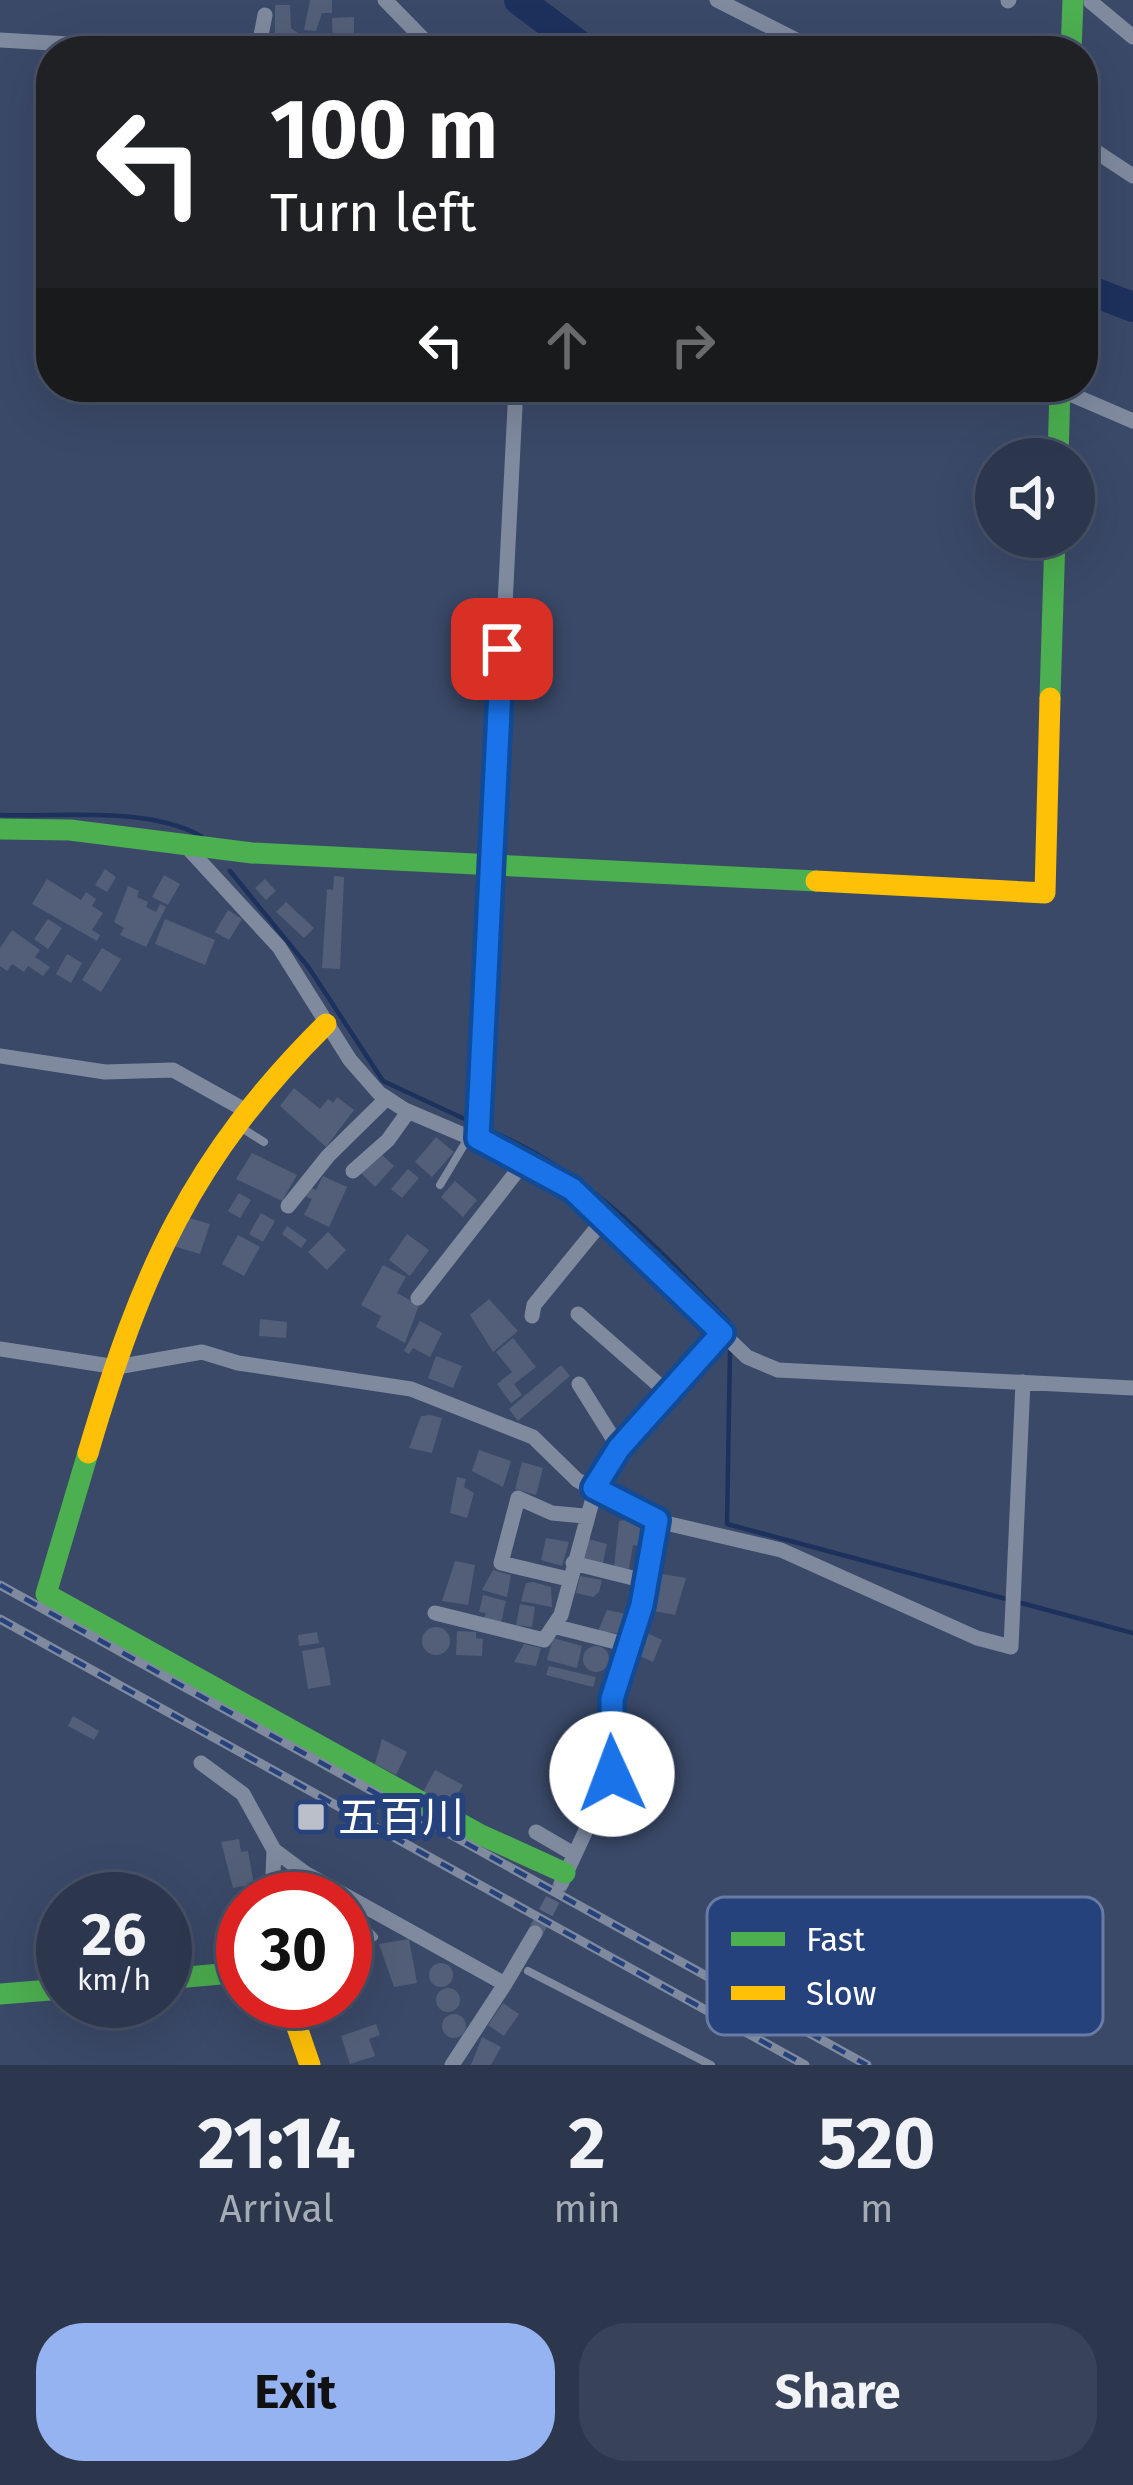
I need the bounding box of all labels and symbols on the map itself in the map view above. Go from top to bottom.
pin [451,598,553,700]
position arrow [549,1711,675,1837]
place label: 五百川 [338,1793,464,1843]
marker: 五百川 [295,1801,327,1833]
speed limit sign: 30 [216,1872,372,2028]
legend [707,1897,1103,2035]
text: Fast [806,1920,865,1960]
text: Slow [806,1974,876,2014]

